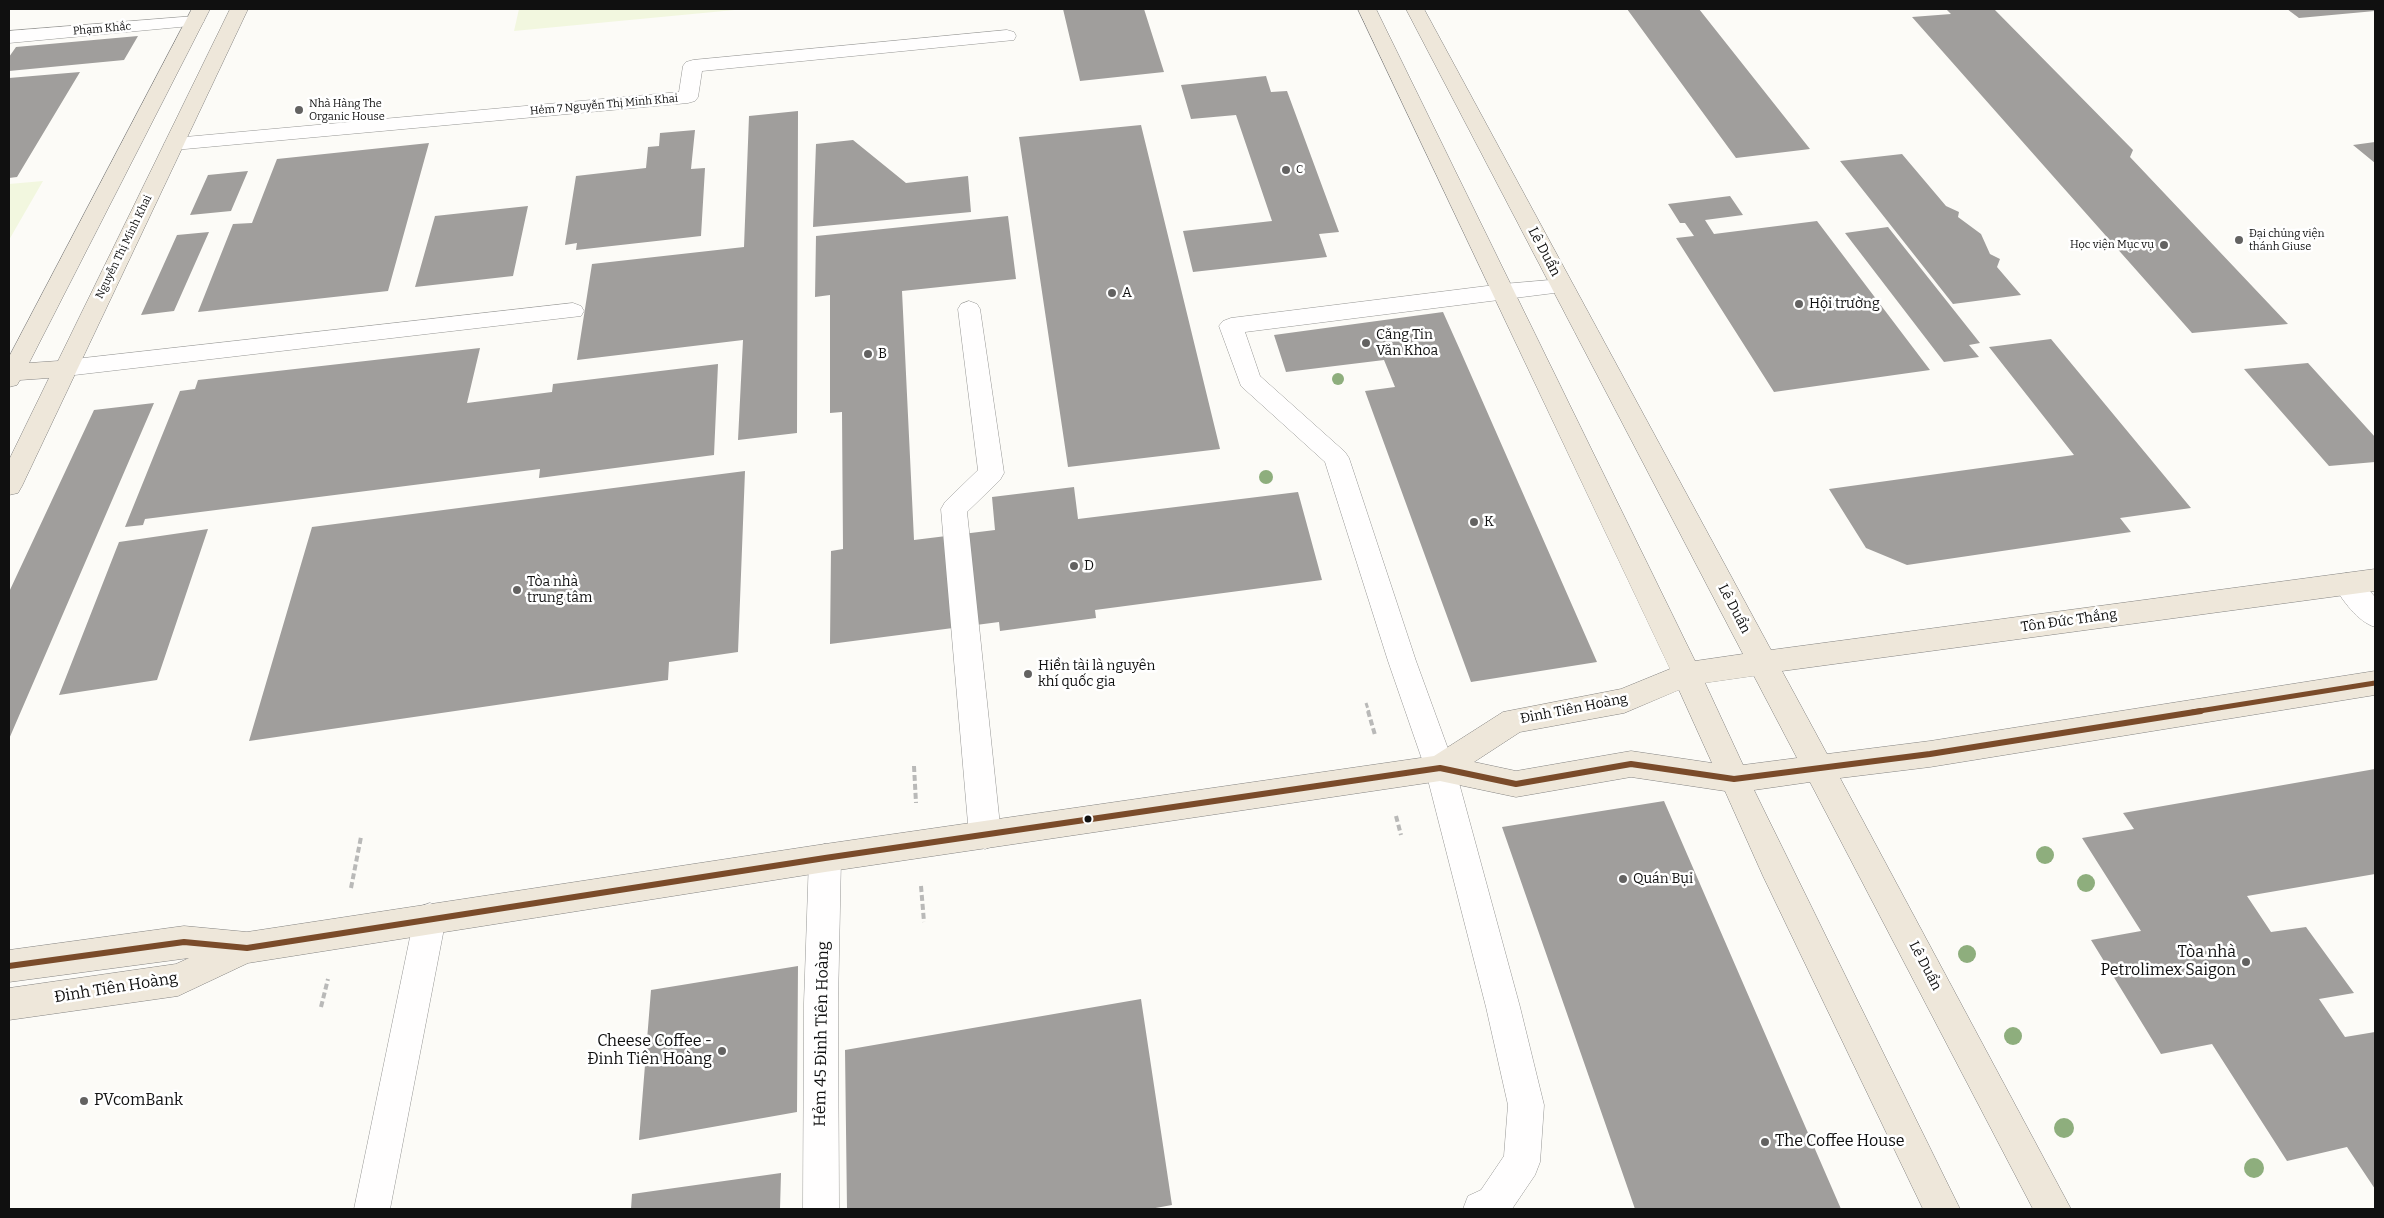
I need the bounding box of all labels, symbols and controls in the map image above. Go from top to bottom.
street label: Phạm Khắc [72,20,132,38]
street label: Hẻm 7 Nguyễn Thị Minh Khai [529,92,679,118]
place label: Nhà Hàng The Organic House [309,97,385,123]
marker: Nhà Hàng The Organic House [293,104,305,116]
place label: C [1296,163,1303,177]
marker: C [1280,164,1292,176]
street label: Nguyễn Thị Minh Khai [93,193,155,301]
street label: Lê Duẩn [1524,225,1564,279]
place label: Đại chủng viện thánh Giuse [2249,227,2325,253]
marker: Đại chủng viện thánh Giuse [2233,234,2245,246]
place label: Học viện Mục vụ [2070,238,2154,252]
marker: Học viện Mục vụ [2158,239,2170,251]
place label: A [1122,285,1132,301]
marker: A [1106,287,1118,299]
place label: Hội trường [1809,296,1880,312]
marker: Hội trường [1793,298,1805,310]
place label: Căng Tin Văn Khoa [1376,327,1438,360]
marker: Căng Tin Văn Khoa [1360,337,1372,349]
place label: B [878,346,887,362]
marker: B [862,348,874,360]
place label: K [1484,514,1494,530]
marker: K [1468,516,1480,528]
place label: D [1084,558,1094,574]
marker: D [1068,560,1080,572]
place label: Tòa nhà trung tâm [527,574,592,606]
street label: Lê Duẩn [1714,582,1754,636]
marker: Tòa nhà trung tâm [511,584,523,596]
street label: Tôn Đức Thắng [2020,606,2118,636]
place label: Hiền tài là nguyên khí quốc gia [1038,658,1155,690]
marker: Hiền tài là nguyên khí quốc gia [1022,668,1034,680]
street label: Đinh Tiên Hoàng [1519,690,1629,728]
unlabelled marker [1083,814,1093,824]
place label: Quán Bụi [1633,871,1693,887]
marker: Quán Bụi [1617,873,1629,885]
street label: Lê Duẩn [1905,939,1945,993]
street label: Hẻm 45 Đinh Tiên Hoàng [811,941,833,1127]
place label: Tòa nhà Petrolimex Saigon [2101,943,2236,981]
marker: Tòa nhà Petrolimex Saigon [2240,956,2252,968]
street label: Đinh Tiên Hoàng [53,969,179,1007]
place label: Cheese Coffee - Đinh Tiên Hoàng [587,1032,712,1070]
marker: Cheese Coffee - Đinh Tiên Hoàng [716,1045,728,1057]
place label: PVcomBank [94,1091,183,1111]
marker: PVcomBank [78,1095,90,1107]
place label: The Coffee House [1775,1132,1905,1152]
marker: The Coffee House [1759,1136,1771,1148]

